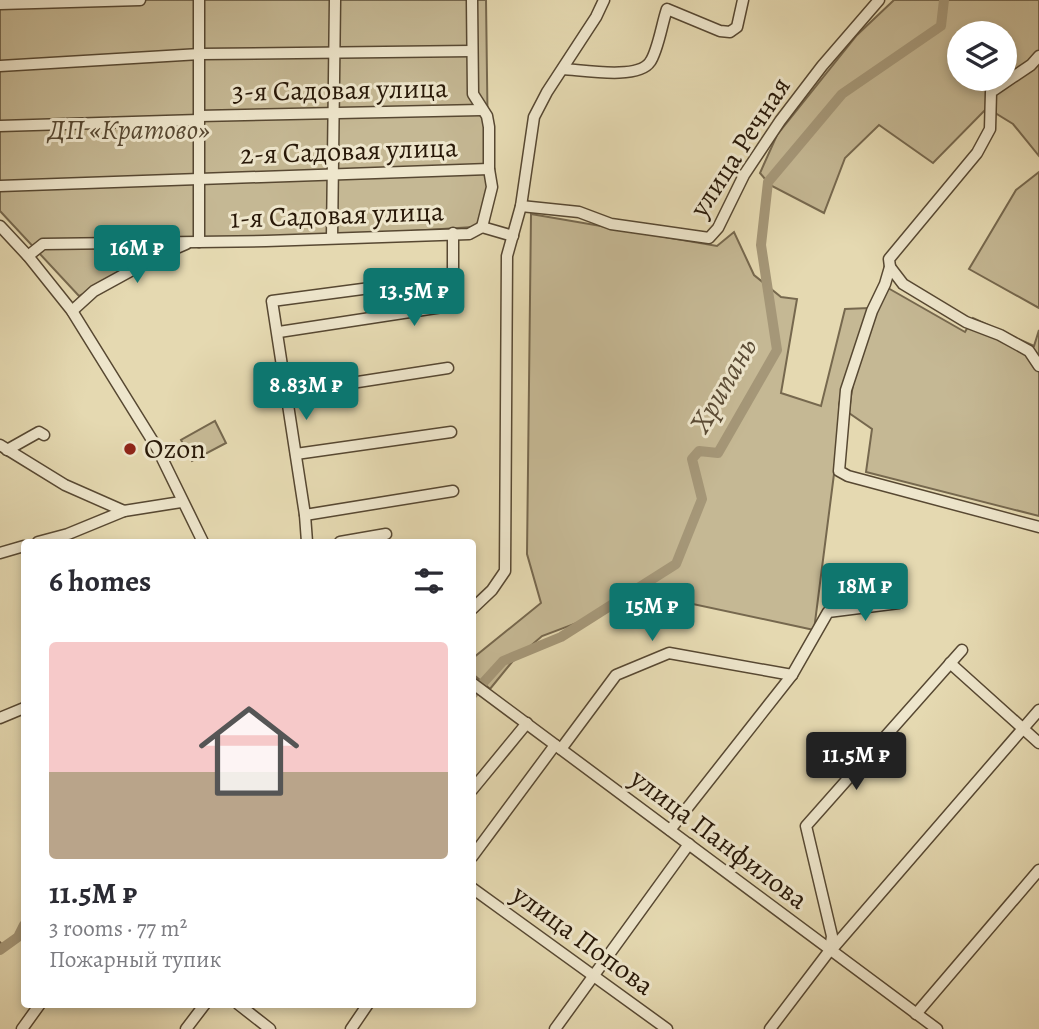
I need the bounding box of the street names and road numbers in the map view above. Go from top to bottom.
street label: 3-я Садовая улица [232,69,448,111]
street label: улица Речная [680,70,800,225]
street label: 2-я Садовая улица [240,128,458,174]
street label: 1-я Садовая улица [229,192,445,238]
street label: улица Панфилова [622,759,816,918]
street label: улица Попова [504,875,662,1004]

